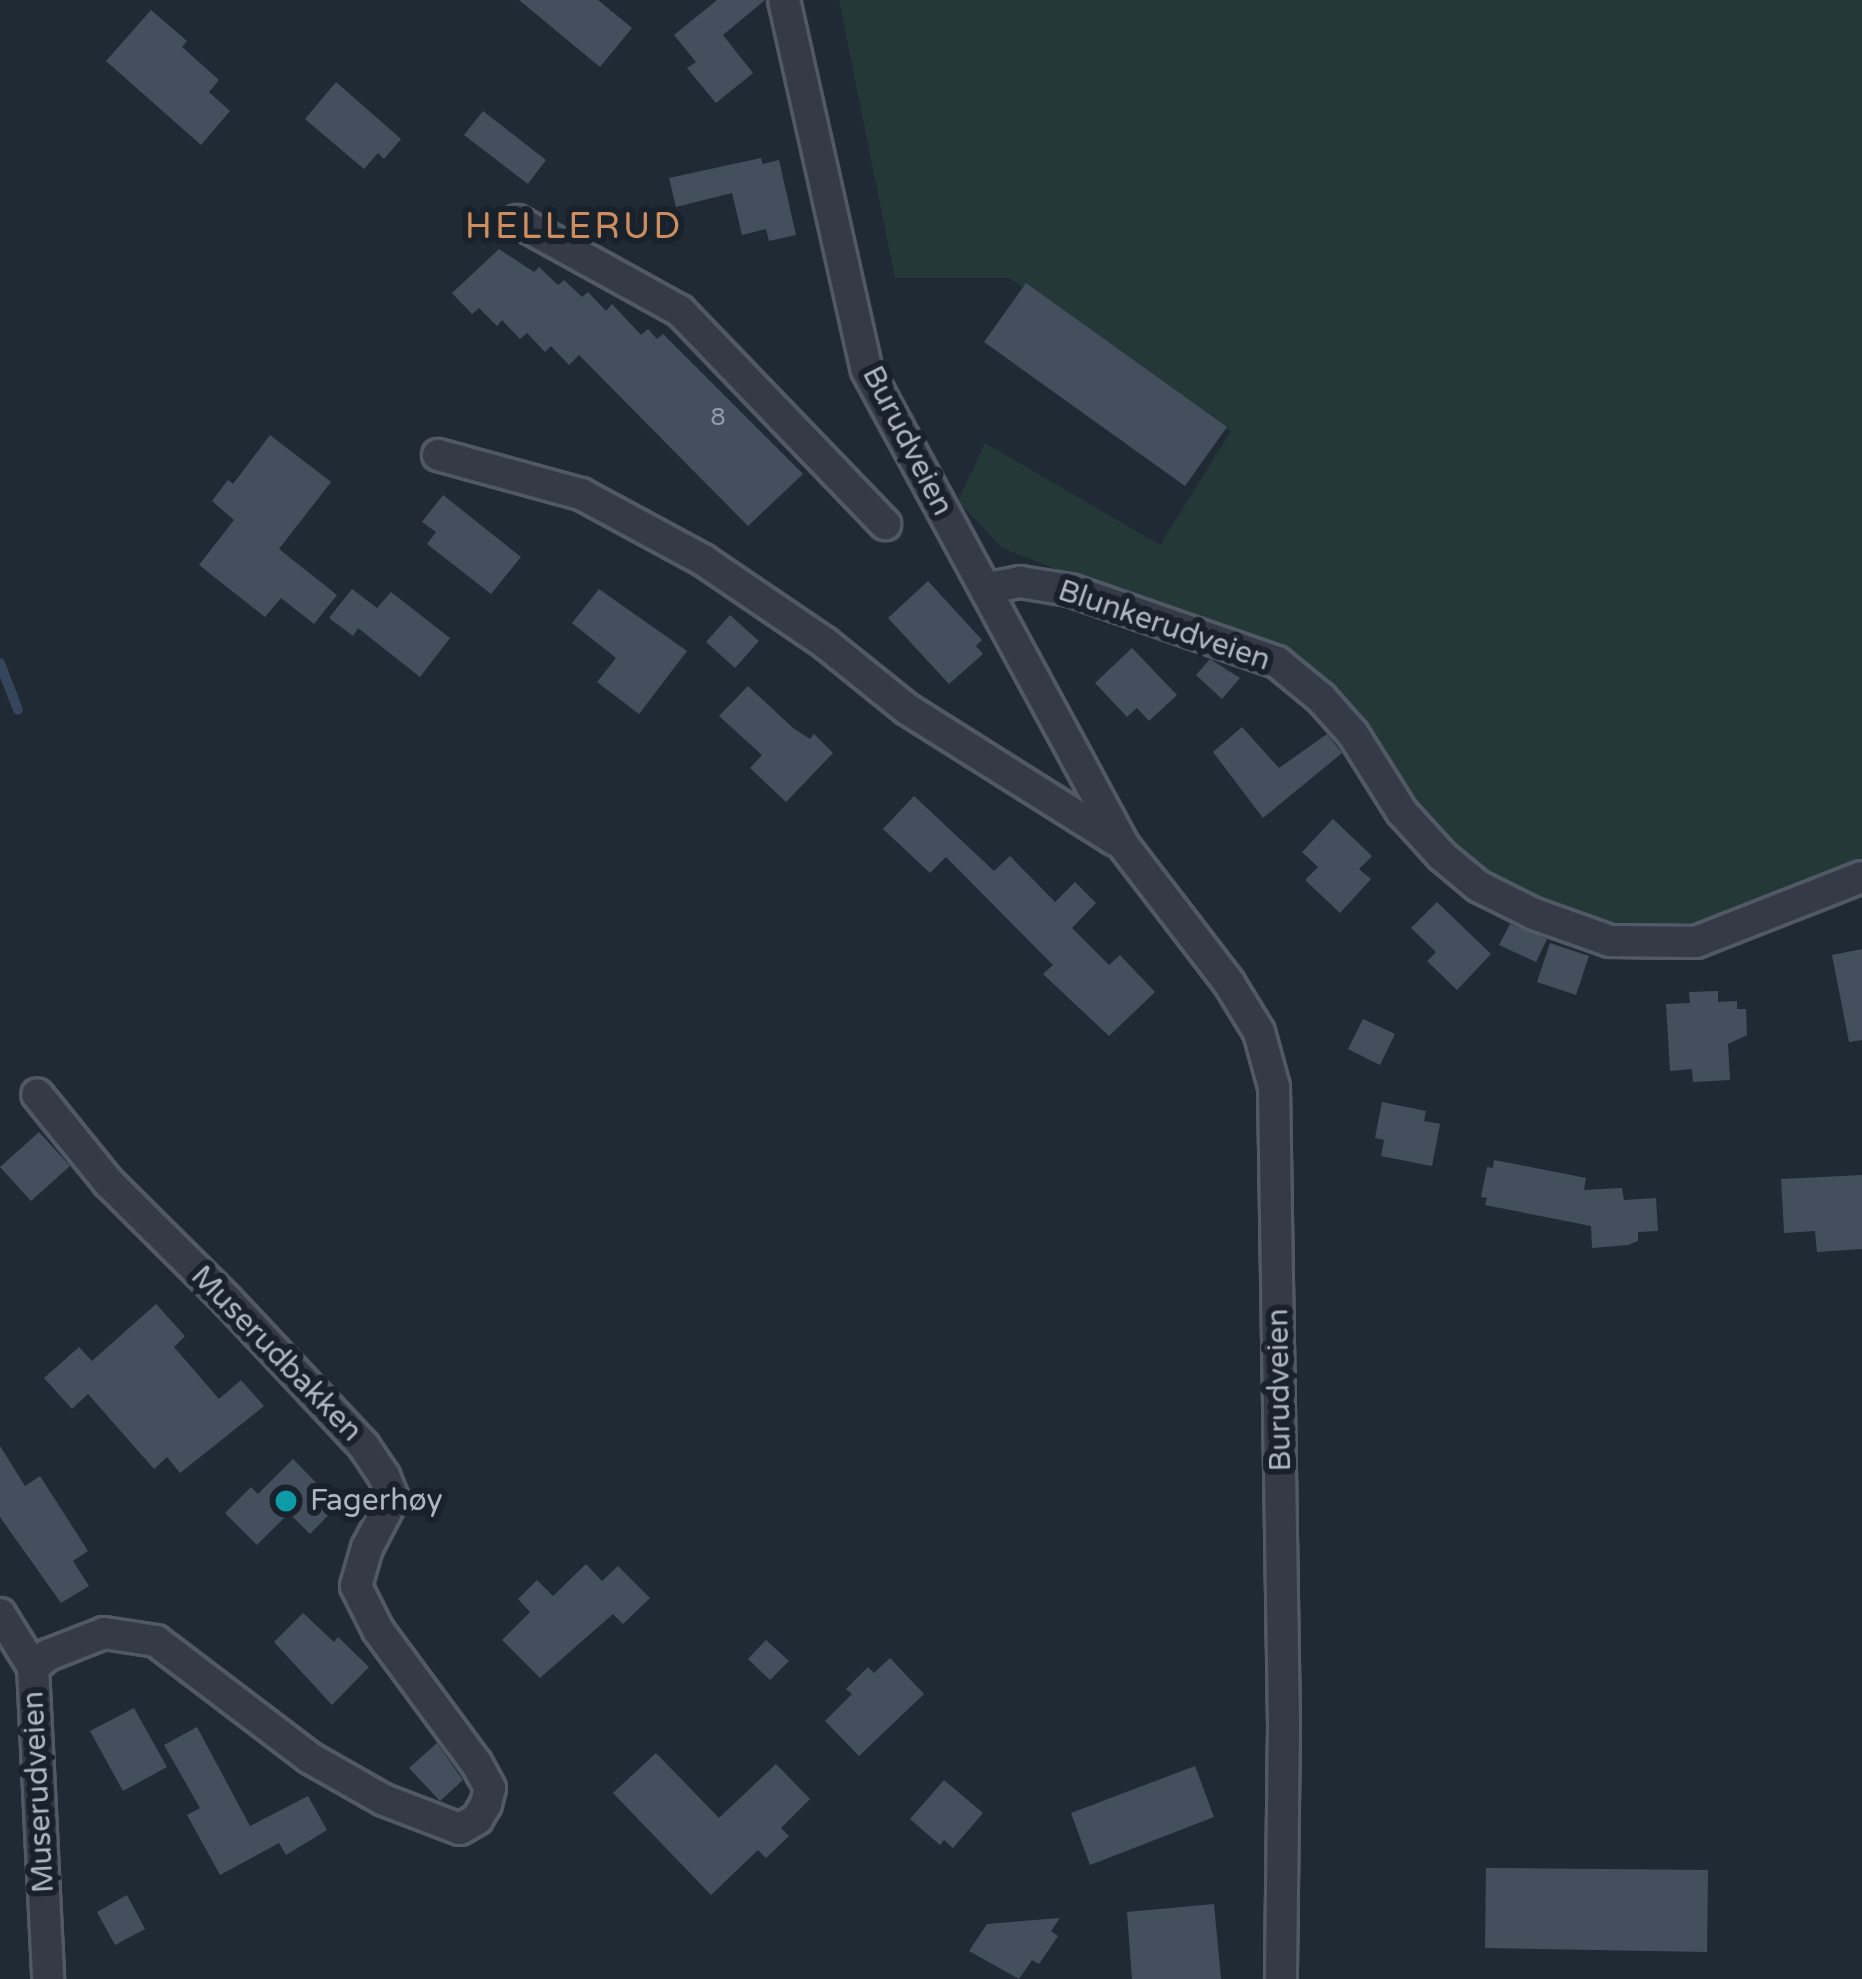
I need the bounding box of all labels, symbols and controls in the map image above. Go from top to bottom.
district label: HELLERUD [465,205,683,249]
street label: Burudveien [854,360,960,522]
house number: 8 [710,404,726,432]
street label: Blunkerudveien [1053,573,1275,679]
street label: Muserudbakken [183,1259,369,1449]
street label: Burudveien [1261,1308,1299,1472]
place label: Fagerhøy [310,1483,443,1519]
marker: Fagerhøy [273,1488,299,1514]
street label: Muserudveien [16,1690,62,1894]

